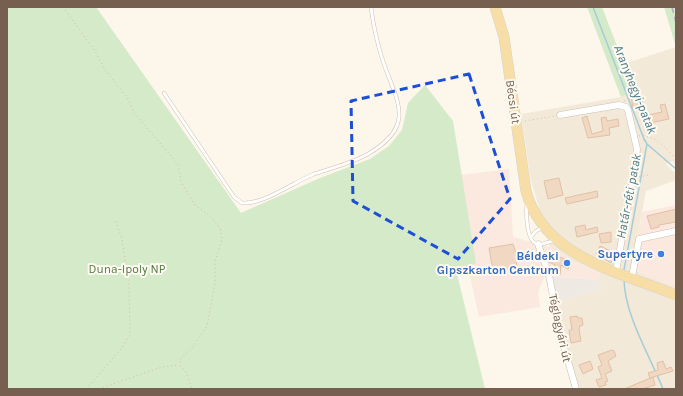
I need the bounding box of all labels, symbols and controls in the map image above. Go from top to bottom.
water label: Aranyhegyi-patak [611,43,660,136]
street label: Bécsi út [503,79,523,125]
water label: Határ-réti patak [613,152,644,240]
place label: Supertyre [598,247,653,261]
place label: Béldeki Gipszkarton Centrum [437,249,559,277]
marker: Supertyre [656,249,666,259]
marker: Béldeki Gipszkarton Centrum [562,258,572,268]
park label: Duna-Ipoly NP [89,262,166,276]
street label: Téglagyári út [546,292,574,364]

